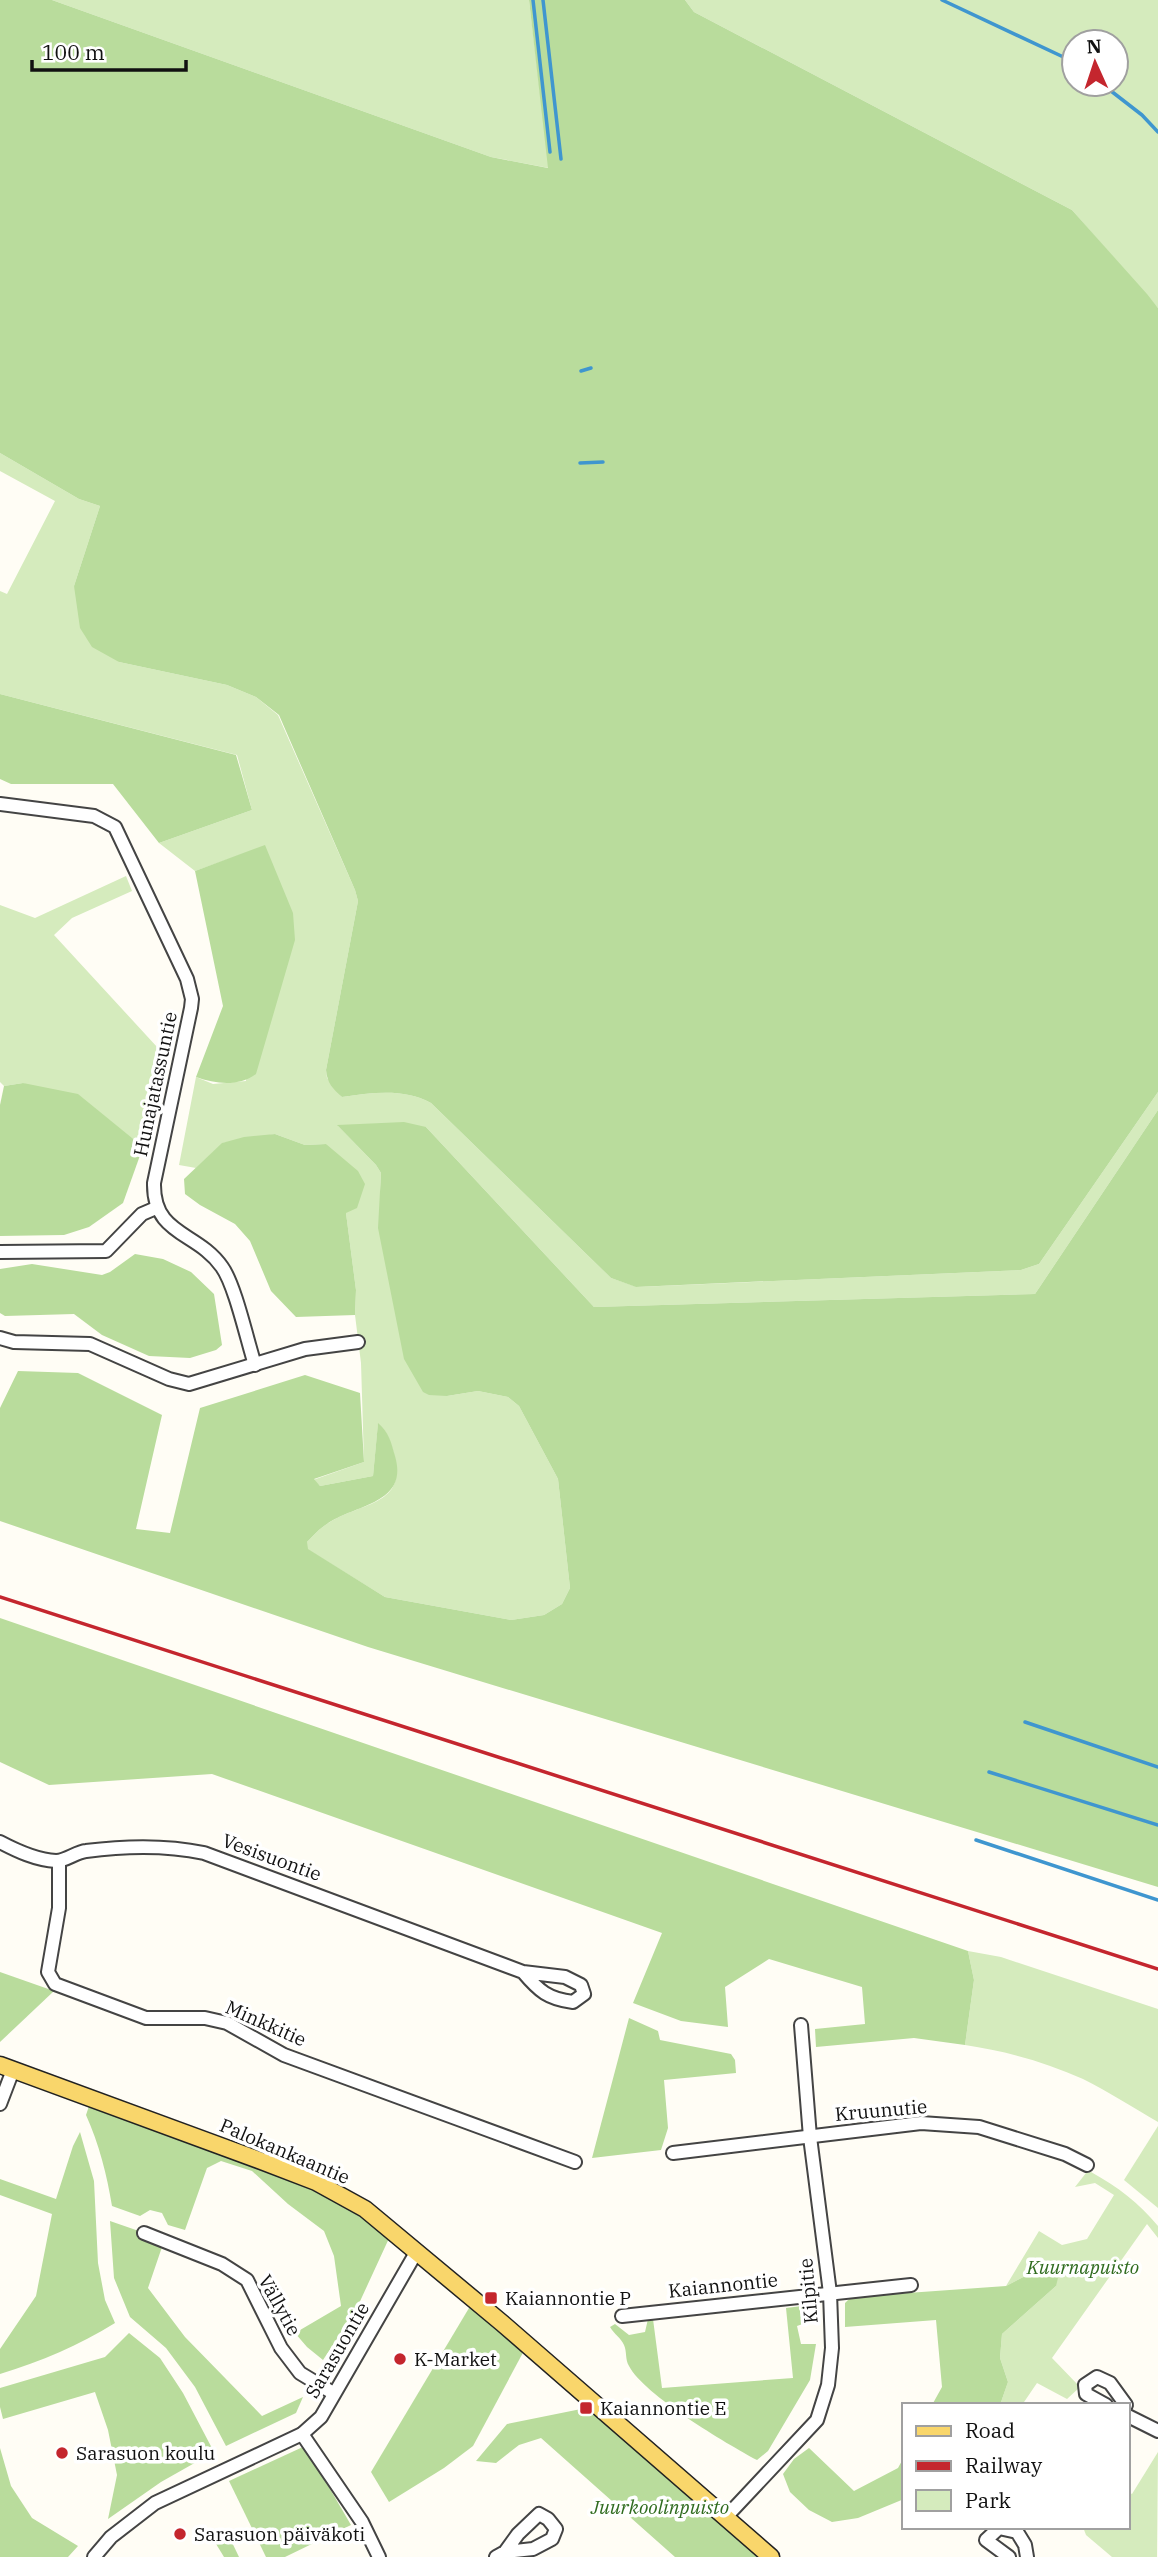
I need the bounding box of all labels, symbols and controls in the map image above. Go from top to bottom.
scale bar [32,28,186,72]
north arrow [1060,28,1130,98]
text: N [1086,34,1102,58]
text: 100 m [42,38,105,66]
street label: Hunajatassuntie [128,1009,182,1159]
street label: Vesisuontie [219,1828,325,1886]
street label: Minkkitie [222,1995,310,2051]
street label: Kruunutie [834,2094,928,2126]
street label: Palokankaantie [216,2113,354,2189]
park label: Kuurnapuisto [1026,2255,1139,2279]
street label: Kilpitie [793,2257,823,2325]
street label: Kaiannontie [667,2267,779,2303]
street label: Vällytie [253,2270,307,2340]
place label: Kaiannontie P [505,2286,631,2310]
marker: Kaiannontie P [483,2290,499,2306]
street label: Sarasuontie [300,2298,374,2402]
place label: K-Market [414,2347,497,2371]
marker: K-Market [392,2351,408,2367]
place label: Kaiannontie E [600,2396,726,2420]
marker: Kaiannontie E [578,2400,594,2416]
legend [902,2403,1130,2529]
text: Road [965,2416,1015,2444]
place label: Sarasuon koulu [76,2441,216,2465]
marker: Sarasuon koulu [54,2445,70,2461]
text: Railway [965,2451,1043,2479]
text: Park [965,2486,1012,2514]
park label: Juurkoolinpuisto [590,2495,729,2519]
place label: Sarasuon päiväkoti [194,2522,365,2546]
marker: Sarasuon päiväkoti [172,2526,188,2542]

